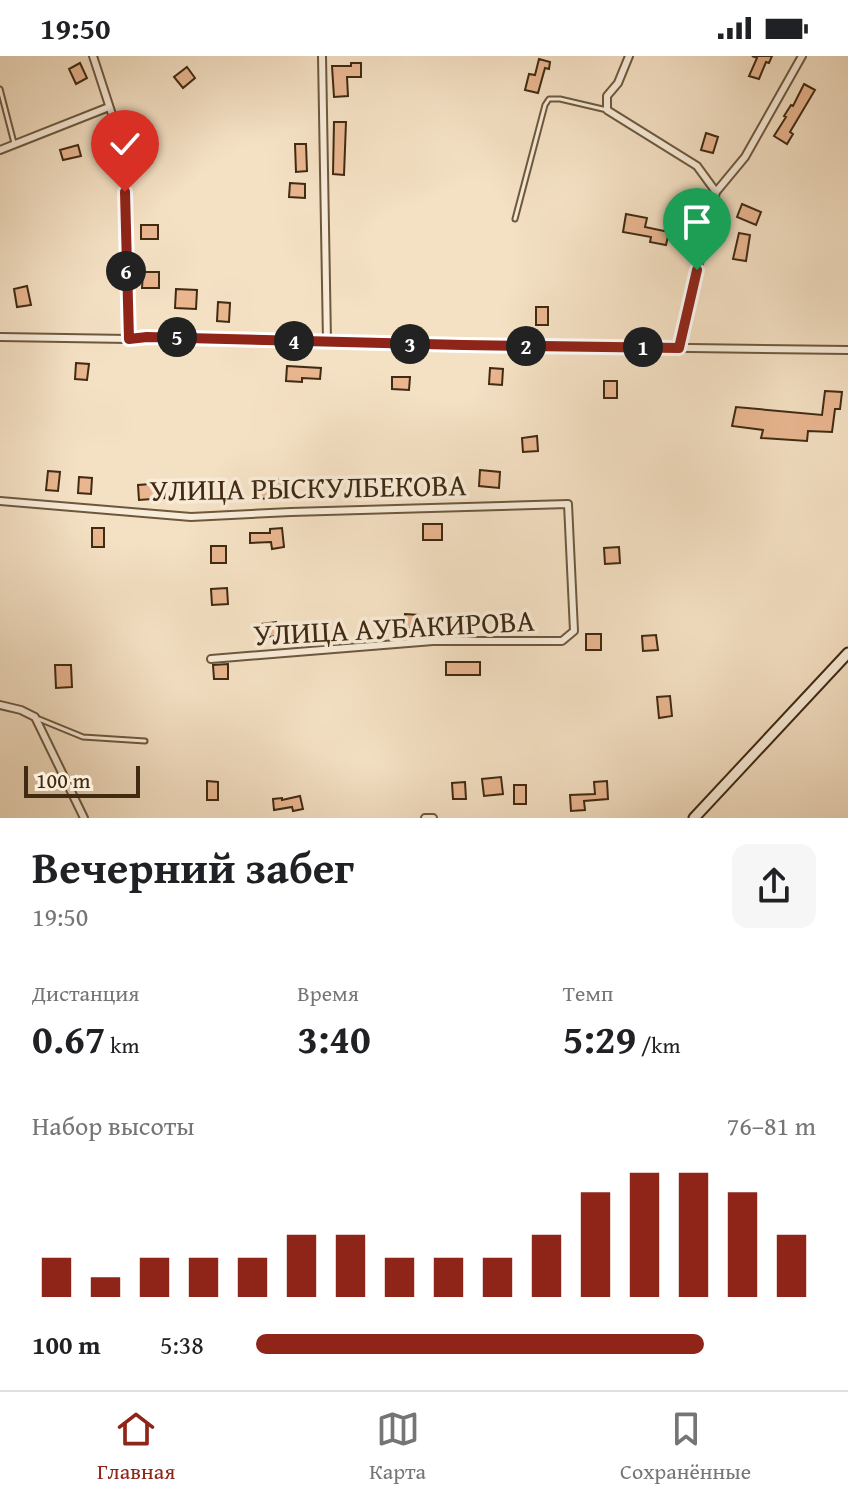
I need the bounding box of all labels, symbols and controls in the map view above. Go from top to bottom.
text: 19:50 [40,6,111,50]
pin [91,110,159,192]
icon: check [103,122,147,166]
pin [663,188,731,270]
icon: arrive [675,200,719,244]
pin: 6 [106,251,146,291]
text: 6 [120,255,132,287]
pin: 5 [157,317,197,357]
text: 5 [171,321,183,353]
pin: 4 [274,321,314,361]
pin: 3 [390,324,430,364]
text: 4 [288,325,300,357]
pin: 2 [506,326,546,366]
pin: 1 [623,327,663,367]
text: 3 [404,328,416,360]
text: 2 [520,330,532,362]
text: 1 [637,331,649,363]
street label: УЛИЦА РЫСКУЛБЕКОВА [149,462,467,512]
street label: УЛИЦА АУБАКИРОВА [252,598,536,656]
scale bar [24,762,140,798]
text: 100 m [36,764,91,796]
text: Вечерний забег [32,835,354,899]
button: share [732,844,816,928]
text: 19:50 [32,897,88,936]
text: Дистанция [32,977,140,1009]
text: Время [297,977,359,1009]
text: Темп [563,977,613,1009]
text: 0.67 [32,1009,105,1068]
text: 3:40 [297,1009,371,1068]
text: 5:29 [563,1009,636,1068]
text: km [105,1029,139,1061]
text: /km [636,1029,681,1061]
text: Набор высоты [32,1106,194,1145]
text: 76–81 m [727,1106,816,1145]
text: 100 m [32,1325,100,1364]
text: 5:38 [160,1325,204,1364]
tab: Главная [97,1407,175,1487]
tab: Карта [369,1407,426,1487]
tab: Сохранённые [620,1407,751,1487]

